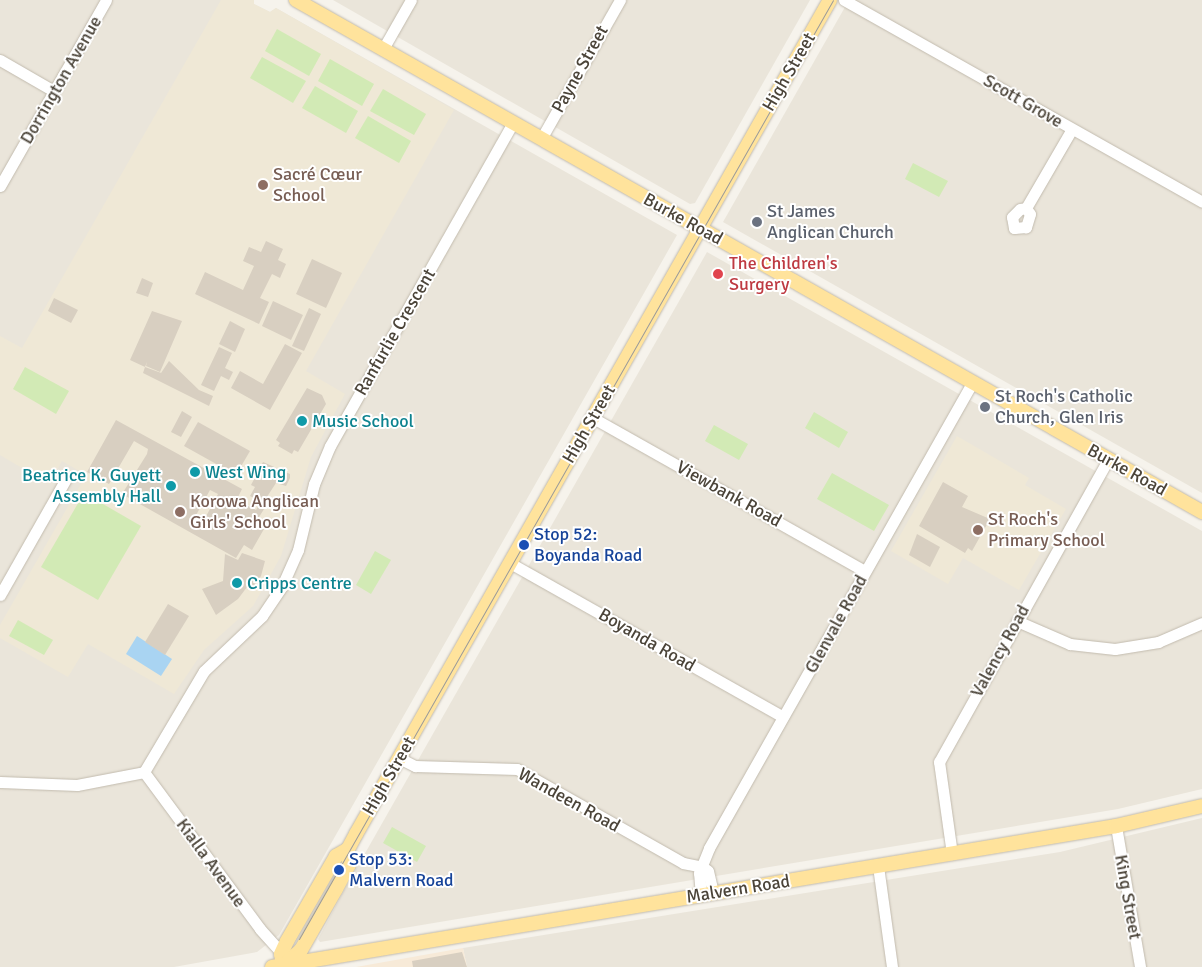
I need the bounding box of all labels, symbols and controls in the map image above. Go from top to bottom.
street label: Dorrington Avenue [16,12,106,148]
street label: Payne Street [547,21,613,117]
street label: High Street [758,29,820,115]
street label: Scott Grove [979,70,1067,132]
place label: Sacré Cœur School [273,164,362,206]
marker: Sacré Cœur School [257,179,269,191]
street label: Burke Road [639,188,727,250]
place label: St James Anglican Church [767,201,894,243]
marker: St James Anglican Church [751,216,763,228]
place label: The Children's Surgery [729,253,838,296]
street label: Ranfurlie Crescent [350,265,440,399]
marker: The Children's Surgery [711,267,725,281]
street label: High Street [558,381,620,467]
place label: St Roch's Catholic Church, Glen Iris [995,386,1133,428]
marker: St Roch's Catholic Church, Glen Iris [979,401,991,413]
place label: Music School [312,410,414,432]
marker: Music School [296,415,308,427]
street label: Burke Road [1083,439,1171,501]
street label: Viewbank Road [673,456,785,532]
place label: West Wing [205,461,286,483]
place label: Beatrice K. Guyett Assembly Hall [22,465,161,508]
marker: West Wing [189,466,201,478]
marker: Beatrice K. Guyett Assembly Hall [165,480,177,492]
place label: Korowa Anglican Girls' School [190,491,319,534]
marker: Korowa Anglican Girls' School [174,506,186,518]
place label: St Roch's Primary School [988,509,1105,552]
place label: Stop 52: Boyanda Road [534,524,642,566]
marker: St Roch's Primary School [972,524,984,536]
marker: Stop 52: Boyanda Road [518,539,530,551]
street label: Glenvale Road [800,571,872,677]
place label: Cripps Centre [247,572,352,594]
marker: Cripps Centre [231,577,243,589]
street label: Valency Road [966,601,1034,701]
street label: Boyanda Road [595,604,699,676]
street label: High Street [358,733,420,819]
street label: Wandeen Road [514,763,624,837]
street label: Kialla Avenue [172,814,250,912]
place label: Stop 53: Malvern Road [349,849,454,892]
street label: King Street [1110,853,1146,941]
marker: Stop 53: Malvern Road [333,864,345,876]
street label: Malvern Road [685,870,791,908]

